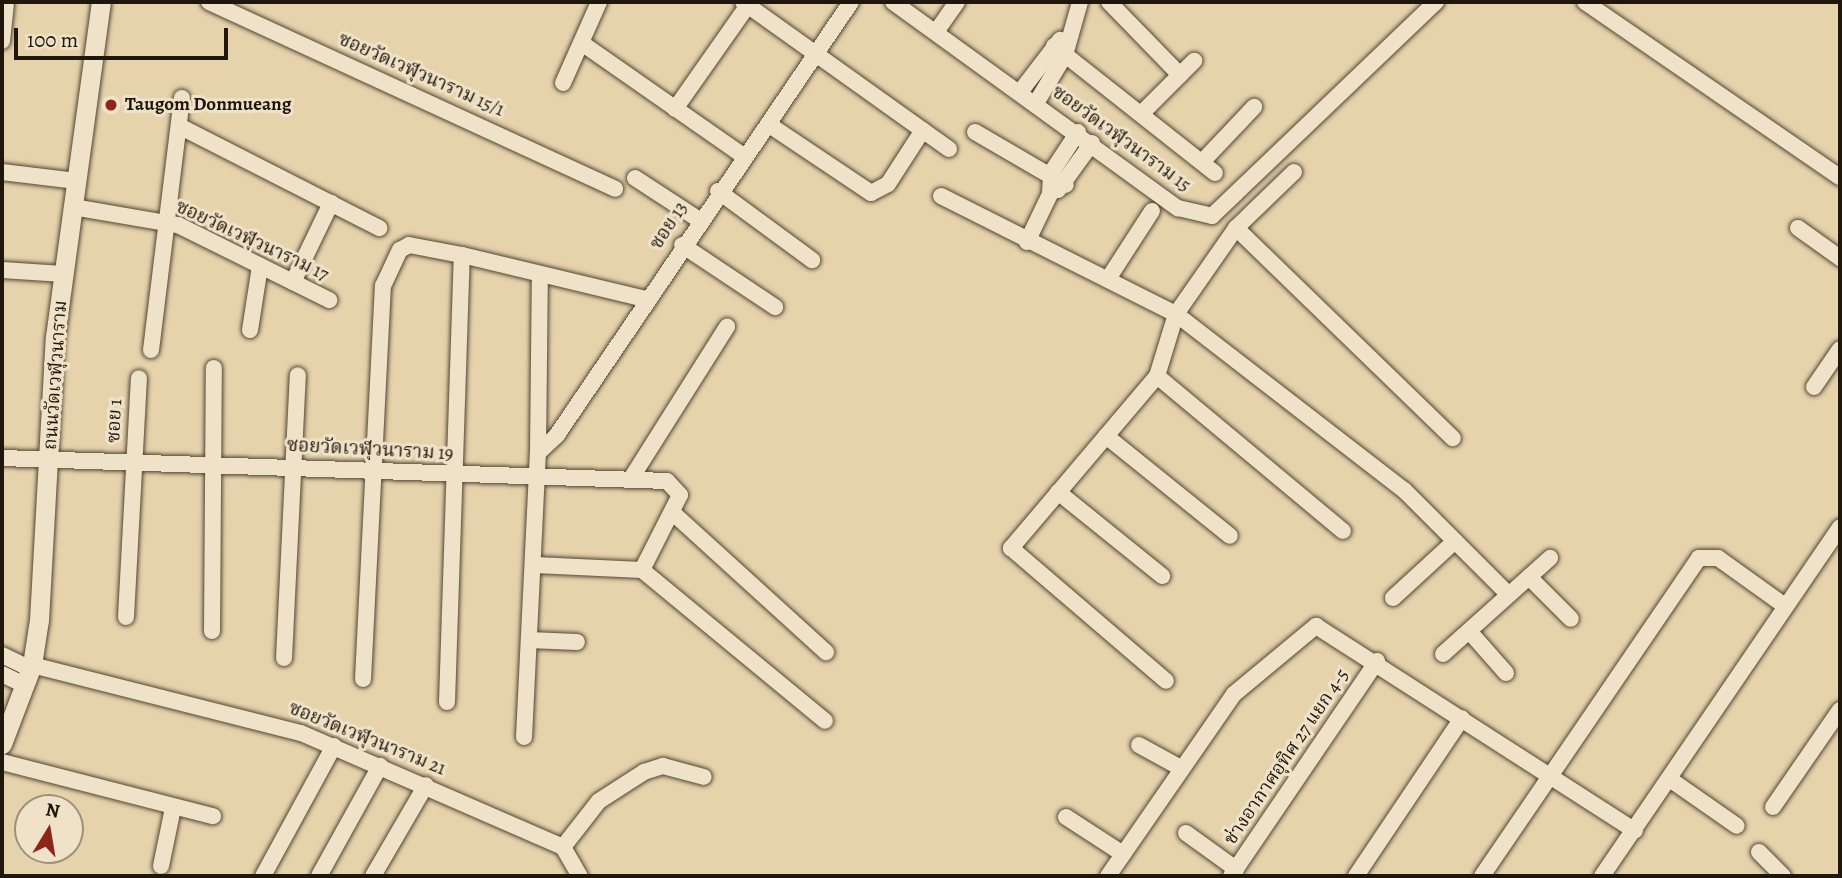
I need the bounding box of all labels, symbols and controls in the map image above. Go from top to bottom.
scale bar [18,14,231,58]
text: 100 m [27,26,78,54]
street label: ซอยวัดเวฬุวนาราม 15/1 [334,28,508,122]
street label: ซอยวัดเวฬุวนาราม 15 [1047,81,1195,197]
place label: Taugom Donmueang [125,94,291,116]
marker: Taugom Donmueang [103,97,119,113]
street label: ซอยวัดเวฬุวนาราม 17 [172,196,332,286]
street label: ซอย 13 [645,198,693,254]
street label: ถนนวัดเวฬุวนาราม [39,299,73,451]
street label: ซอย 1 [102,398,128,444]
street label: ซอยวัดเวฬุวนาราม 19 [286,434,454,466]
street label: ช่างอากาศอุทิศ 27 แยก 4-5 [1220,665,1354,849]
street label: ซอยวัดเวฬุวนาราม 21 [285,697,449,781]
north arrow [14,794,84,864]
text: N [43,796,62,824]

